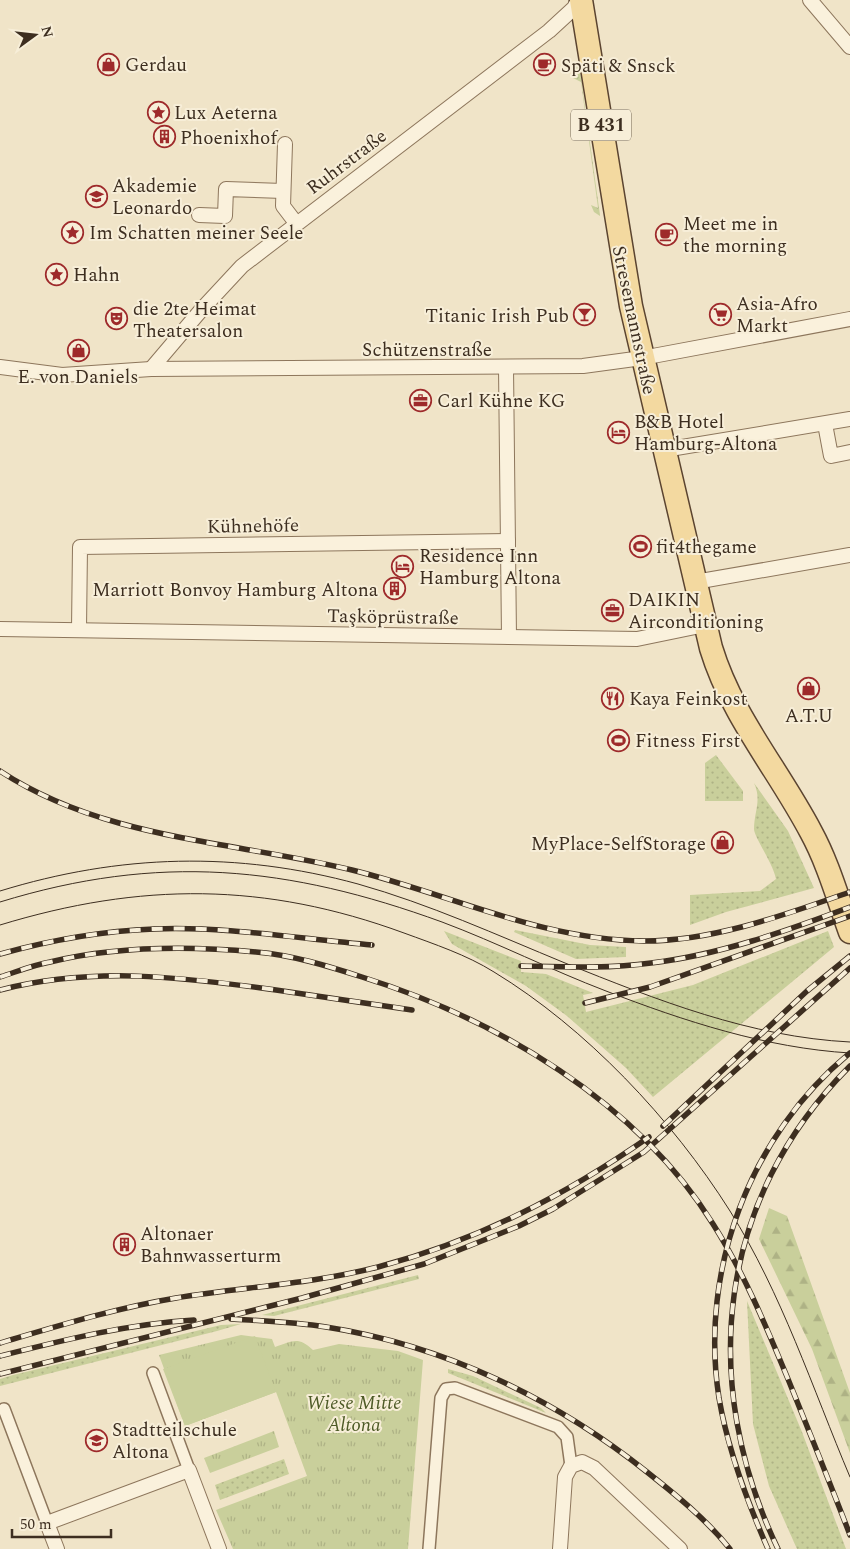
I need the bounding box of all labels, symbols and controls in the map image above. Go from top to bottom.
north arrow [10,10,60,60]
text: N [35,24,59,40]
place label: Gerdau [125,51,187,80]
shop icon: Gerdau [97,52,121,76]
place label: Späti & Snsck [561,52,676,81]
cafe icon: Späti & Snsck [533,53,557,77]
place label: Lux Aeterna [174,99,278,128]
place icon: Lux Aeterna [146,100,170,124]
road number: B 431 [571,110,631,140]
street label: Ruhrstraße [300,122,393,202]
place label: Phoenixhof [180,124,278,153]
building icon: Phoenixhof [152,125,176,149]
place label: Akademie Leonardo [112,172,197,223]
school or university icon: Akademie Leonardo [84,184,108,208]
place label: Meet me in the morning [683,210,787,261]
place label: Im Schatten meiner Seele [89,219,303,248]
place icon: Im Schatten meiner Seele [61,220,85,244]
cafe icon: Meet me in the morning [655,222,679,246]
street label: Stresemannstraße [604,243,663,397]
place label: Hahn [73,261,120,290]
place icon: Hahn [45,262,69,286]
place label: Asia-Afro Markt [736,290,818,341]
place label: die 2te Heimat Theatersalon [133,295,257,346]
place label: Titanic Irish Pub [425,302,569,331]
supermarket icon: Asia-Afro Markt [708,302,732,326]
bar icon: Titanic Irish Pub [573,303,597,327]
theatre icon: die 2te Heimat Theatersalon [105,307,129,331]
street label: Schützenstraße [362,336,492,365]
shop icon: E. von Daniels [66,338,90,362]
place label: E. von Daniels [18,363,139,392]
place label: Carl Kühne KG [437,387,565,416]
office icon: Carl Kühne KG [409,388,433,412]
place label: B&B Hotel Hamburg-Altona [634,408,778,459]
hotel icon: B&B Hotel Hamburg-Altona [606,420,630,444]
street label: Kühnehöfe [207,511,299,542]
place label: fit4thegame [656,533,757,562]
sports icon: fit4thegame [628,534,652,558]
place label: Residence Inn Hamburg Altona [419,542,561,593]
hotel icon: Residence Inn Hamburg Altona [391,554,415,578]
place label: Marriott Bonvoy Hamburg Altona [92,576,379,605]
building icon: Marriott Bonvoy Hamburg Altona [382,577,406,601]
place label: DAIKIN Airconditioning [628,586,764,637]
office icon: DAIKIN Airconditioning [600,598,624,622]
street label: Taşköprüstraße [327,602,459,633]
shop icon: A.T.U [797,677,821,701]
place label: Kaya Feinkost [629,685,747,714]
restaurant icon: Kaya Feinkost [601,686,625,710]
place label: A.T.U [785,702,833,731]
place label: Fitness First [635,727,741,756]
sports icon: Fitness First [607,728,631,752]
place label: MyPlace-SelfStorage [531,830,706,859]
shop icon: MyPlace-SelfStorage [710,831,734,855]
place label: Altonaer Bahnwasserturm [140,1220,281,1271]
building icon: Altonaer Bahnwasserturm [112,1232,136,1256]
park label: Wiese Mitte Altona [307,1389,401,1440]
place label: Stadtteilschule Altona [112,1416,237,1467]
school or university icon: Stadtteilschule Altona [84,1428,108,1452]
scale bar [12,1506,111,1538]
text: 50 m [20,1513,52,1536]

